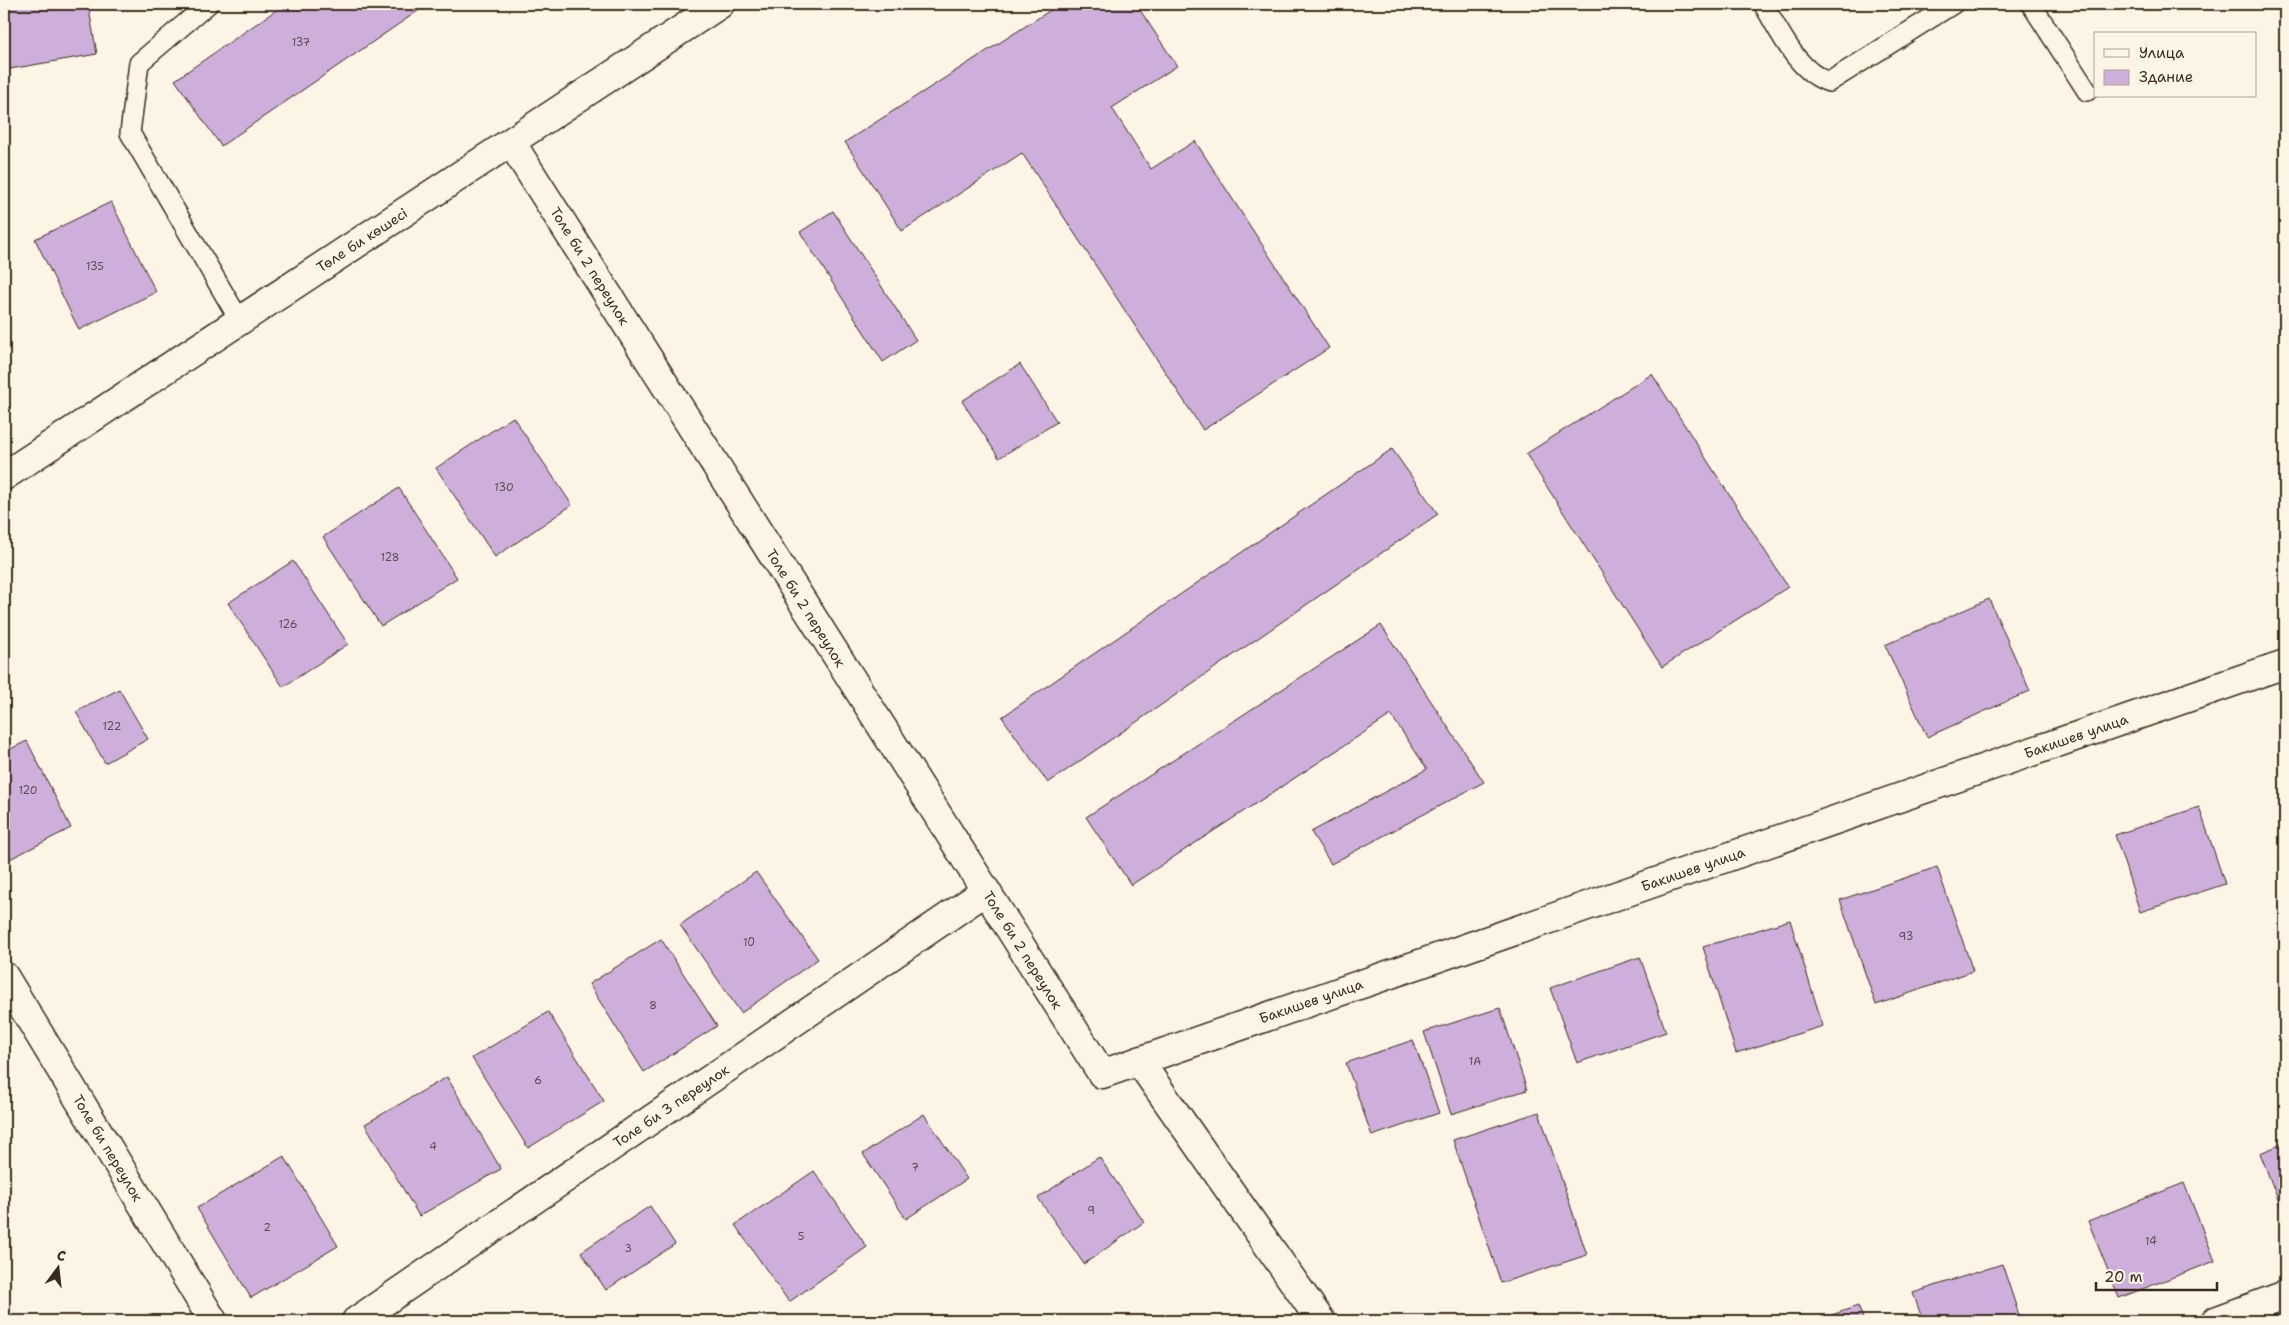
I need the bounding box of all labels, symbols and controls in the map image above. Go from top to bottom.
legend [2094,32,2256,98]
house number: 137 [292,35,311,50]
text: Улица [2139,43,2185,63]
text: Здание [2139,67,2193,87]
street label: Төле би көшесі [313,204,411,276]
street label: Толе би 2 переулок [546,204,634,329]
house number: 135 [86,259,104,274]
house number: 130 [494,480,514,495]
street label: Толе би 2 переулок [762,546,850,671]
house number: 128 [380,550,400,565]
house number: 126 [279,617,297,632]
street label: Бакишев улица [2022,710,2131,762]
house number: 122 [103,719,121,734]
house number: 120 [18,783,38,798]
street label: Бакишев улица [1639,843,1748,895]
street label: Толе би 2 переулок [979,888,1067,1013]
house number: 93 [1899,929,1913,944]
house number: 10 [743,935,755,950]
street label: Бакишев улица [1257,975,1366,1027]
house number: 8 [649,998,657,1013]
house number: 1А [1469,1054,1481,1069]
street label: Толе би 3 переулок [610,1060,733,1151]
house number: 6 [534,1073,542,1088]
street label: Толе би переулок [69,1091,147,1205]
house number: 4 [429,1139,437,1154]
house number: 7 [911,1160,919,1175]
house number: 9 [1087,1203,1095,1218]
house number: 2 [263,1220,271,1235]
house number: 5 [798,1229,805,1244]
house number: 14 [2145,1234,2157,1249]
house number: 3 [624,1241,632,1256]
north arrow [32,1242,82,1292]
text: С [55,1246,68,1265]
scale bar [2096,1260,2218,1292]
text: 20 m [2104,1267,2143,1287]

